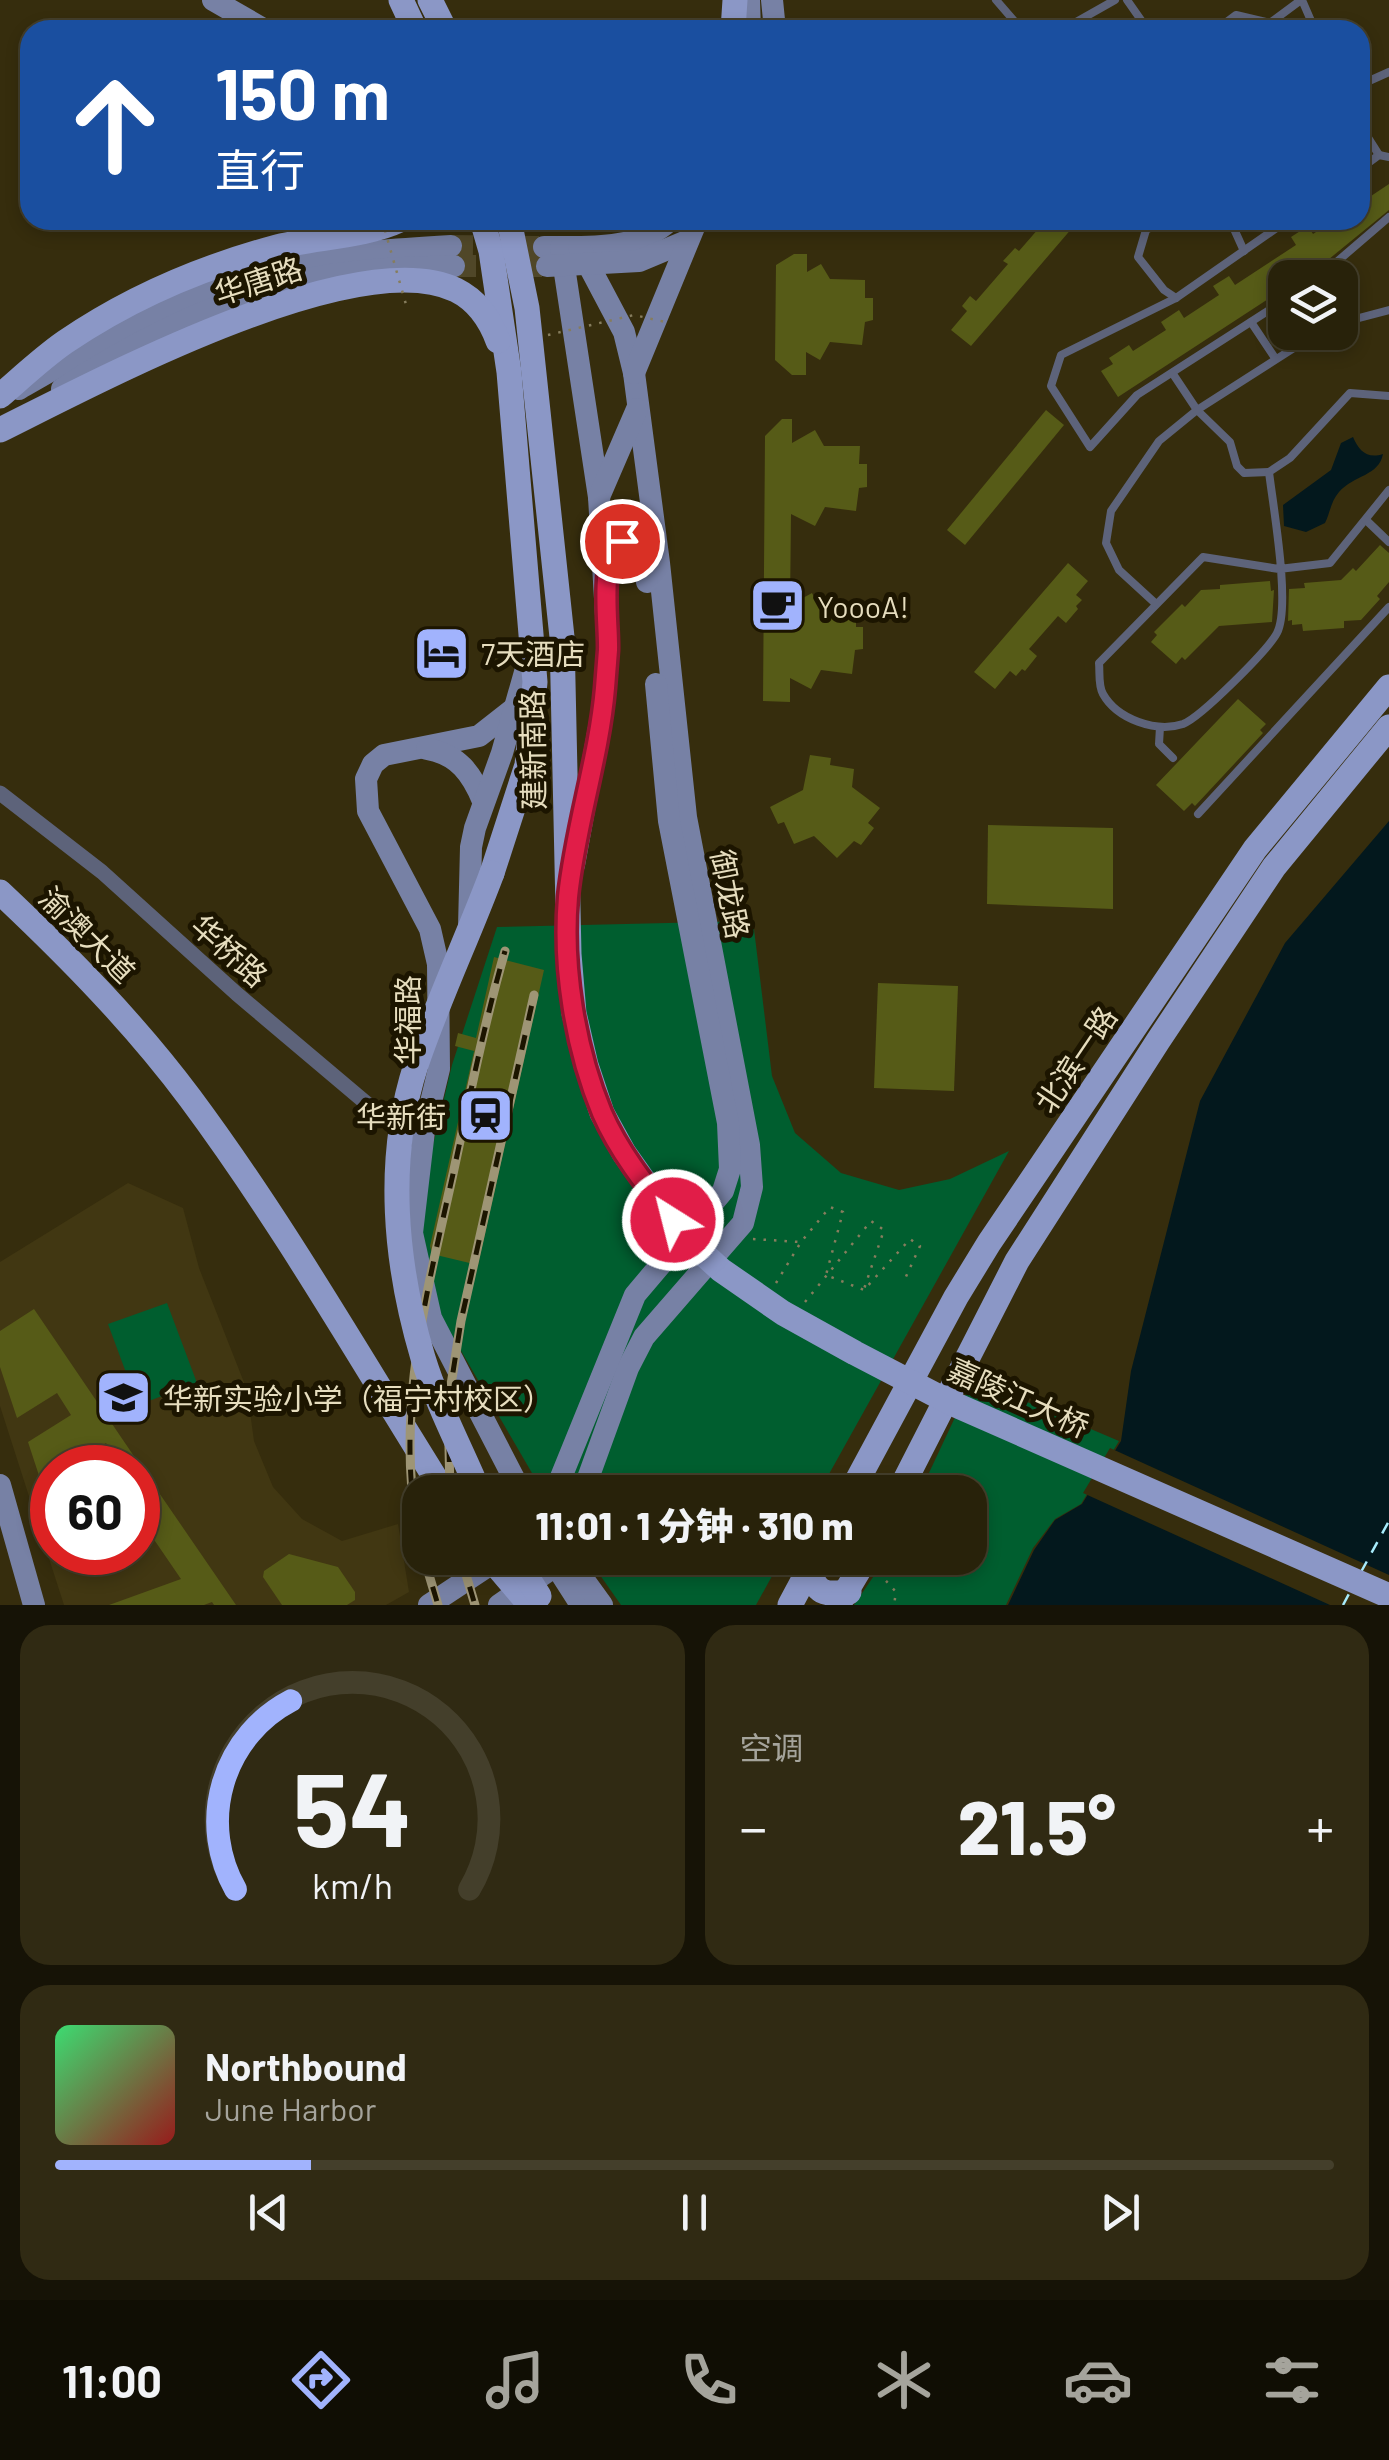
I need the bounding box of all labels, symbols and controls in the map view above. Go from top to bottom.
text: 150 m [215,50,390,134]
icon: ahead [50,60,180,190]
text: 直行 [215,142,305,196]
street label: 华唐路 [210,249,306,311]
map controls [1268,260,1358,350]
button: layers [1268,260,1358,350]
pin [580,499,665,584]
icon: arrive [595,514,650,569]
cafe icon: YoooA! [748,576,808,636]
place label: YoooA! [817,588,909,624]
hotel icon: 7天酒店 [412,623,472,683]
place label: 7天酒店 [481,635,585,671]
street label: 建新南路 [513,690,551,810]
street label: 御龙路 [705,846,757,942]
street label: 渝澳大道 [33,879,143,989]
street label: 华桥路 [185,907,275,993]
street label: 华福路 [389,975,425,1065]
street label: 北滨一路 [1027,999,1123,1119]
station icon: 华新街 [455,1086,515,1146]
place label: 华新街 [356,1098,446,1134]
position arrow [621,1168,725,1272]
street label: 嘉陵江大桥 [943,1350,1095,1444]
school or university icon: 华新实验小学（福宁村校区） [94,1368,154,1428]
place label: 华新实验小学（福宁村校区） [163,1380,553,1416]
speed limit sign: 60 [30,1445,160,1575]
text: 11:01 · 1 分钟 · 310 m [535,1502,854,1548]
text: 空调 [740,1728,804,1766]
text: 54 [293,1743,412,1868]
text: 21.5° [958,1780,1116,1870]
text: − [740,1793,767,1859]
text: + [1306,1793,1334,1859]
text: km/h [312,1863,393,1906]
text: Northbound [205,2043,407,2089]
text: June Harbor [205,2089,376,2127]
icon: previous [241,2185,296,2240]
icon: pause [667,2185,722,2240]
icon: next [1093,2185,1148,2240]
icon: directions [286,2345,356,2415]
icon: music [480,2345,550,2415]
icon: phone [674,2345,744,2415]
icon: climate [869,2345,939,2415]
icon: car [1063,2345,1133,2415]
icon: filters [1257,2345,1327,2415]
text: 11:00 [62,2353,162,2407]

